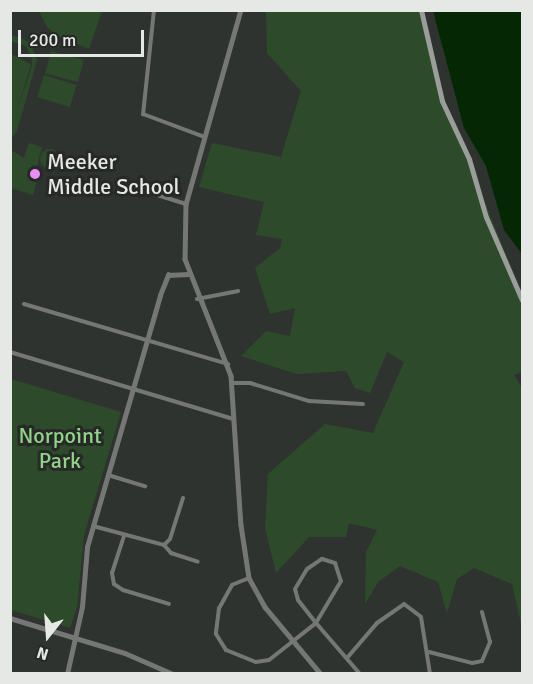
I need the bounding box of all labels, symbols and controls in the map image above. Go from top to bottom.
scale bar [21,18,147,56]
text: 200 m [29,29,76,51]
place label: Meeker Middle School [47,148,180,200]
marker: Meeker Middle School [28,167,42,181]
park label: Norpoint Park [18,422,102,474]
north arrow [18,606,78,666]
text: N [34,642,51,664]

